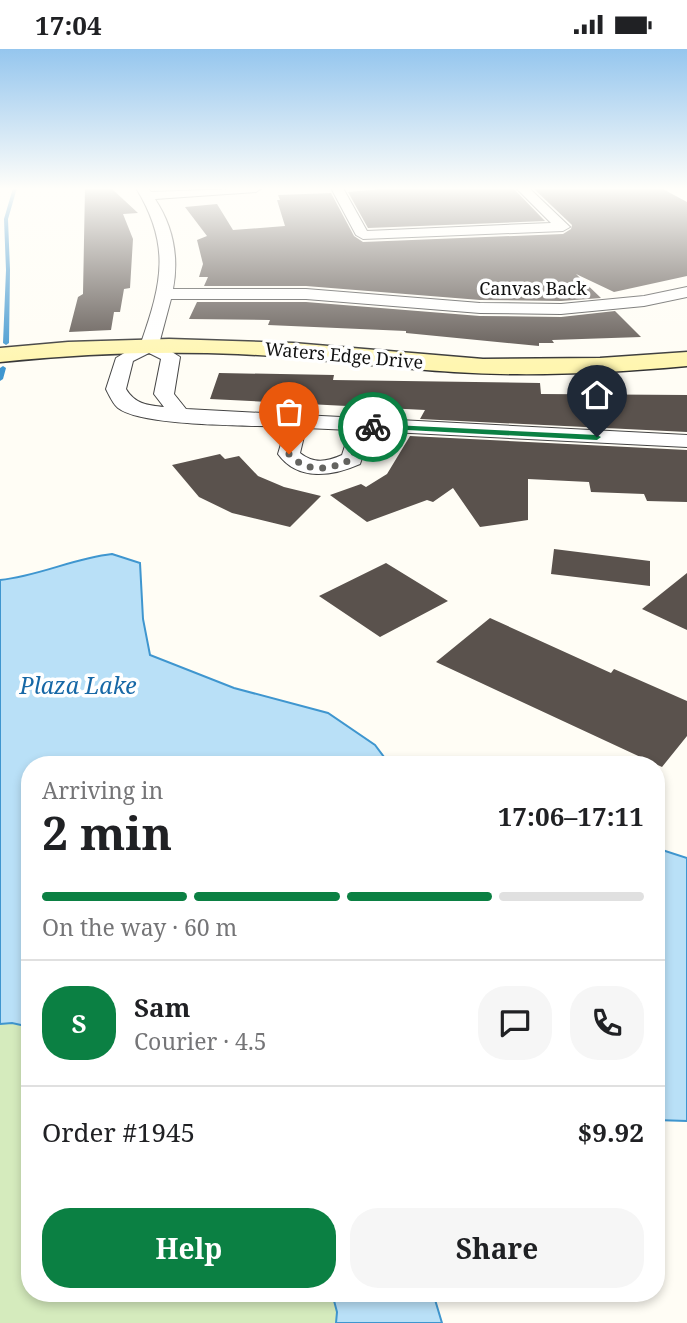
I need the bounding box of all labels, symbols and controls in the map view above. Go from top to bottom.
text: 17:04 [35,7,102,43]
street label: Canvas Back [479,276,587,300]
street label: Waters Edge Drive [264,336,424,374]
pin [567,365,627,437]
icon: home [578,376,616,414]
pin [259,382,319,454]
courier [338,392,408,462]
icon: bag [270,393,308,431]
icon: bike [354,408,392,446]
water label: Plaza Lake [18,669,137,701]
text: Arriving in [42,774,163,806]
text: 17:06–17:11 [498,798,644,834]
text: 2 min [42,801,172,863]
text: On the way · 60 m [42,911,237,943]
button: chat [478,986,552,1060]
button: phone [570,986,644,1060]
text: Sam [134,989,190,1025]
text: S [71,1005,87,1041]
text: Courier · 4.5 [134,1025,267,1057]
text: Order #1945 [42,1114,195,1150]
text: $9.92 [578,1114,644,1150]
button: Help [42,1208,336,1288]
button: Share [350,1208,644,1288]

